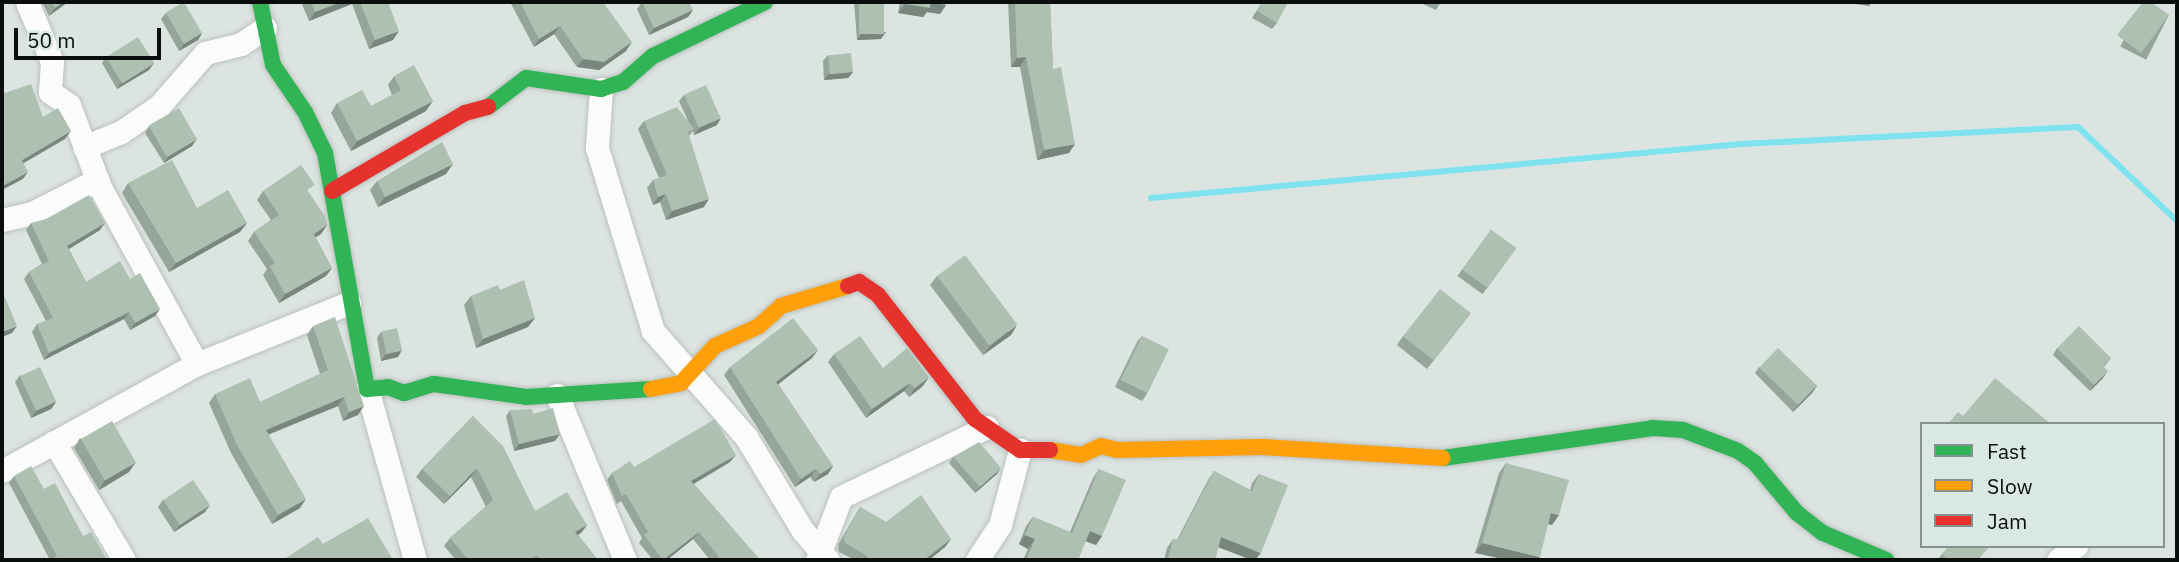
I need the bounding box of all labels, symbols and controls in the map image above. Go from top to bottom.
scale bar [18,14,164,58]
text: 50 m [27,26,76,54]
legend [1920,422,2165,548]
text: Fast [1987,437,2027,465]
text: Slow [1987,472,2033,500]
text: Jam [1987,507,2027,535]

